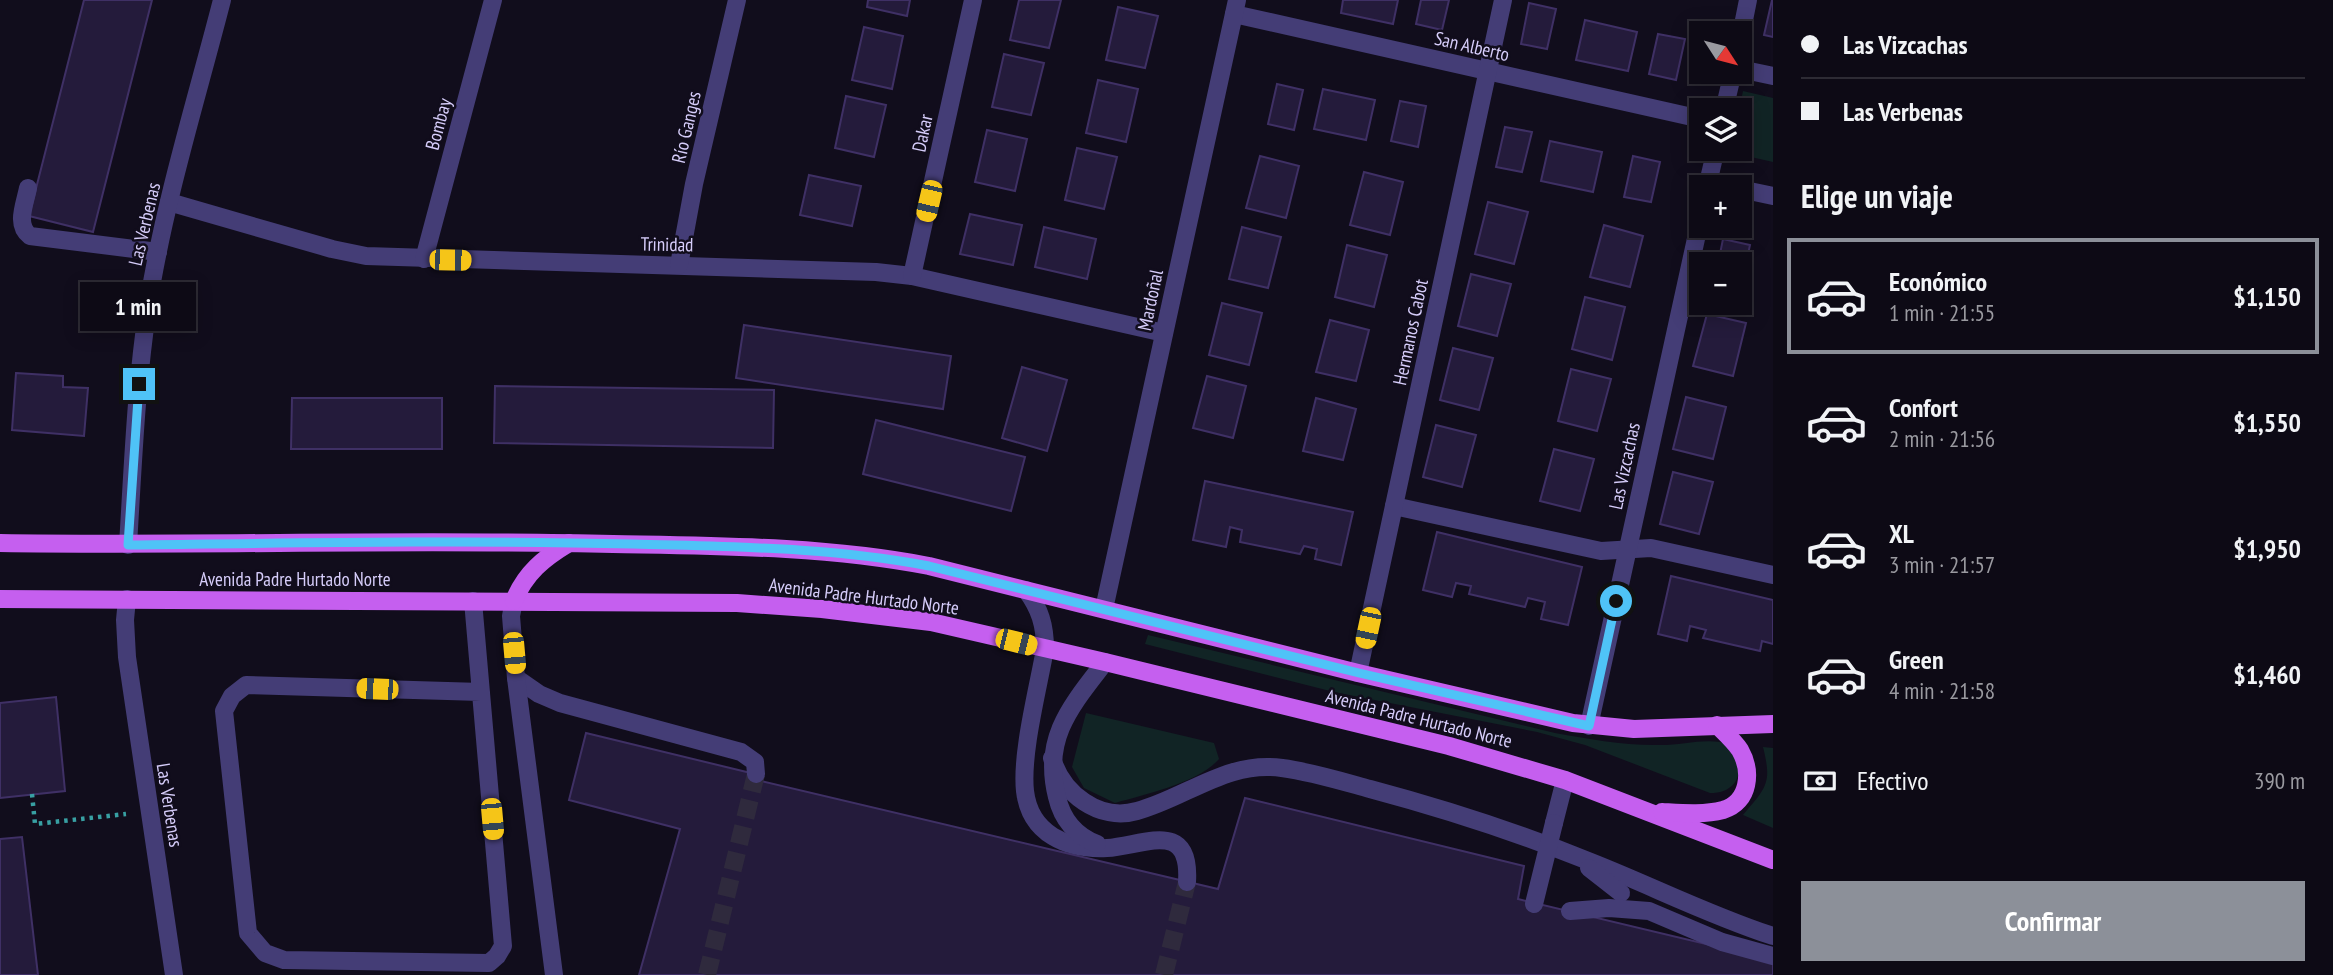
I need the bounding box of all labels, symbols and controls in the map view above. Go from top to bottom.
north arrow [1689,21,1752,84]
map controls [1689,21,1752,315]
street label: San Alberto [1432,26,1512,66]
text: Las Vizcachas [1843,28,1968,61]
street label: Río Ganges [666,89,706,165]
street label: Bombay [420,95,457,152]
text: Las Verbenas [1843,95,1963,128]
button: layers [1689,98,1752,161]
street label: Dakar [906,111,938,154]
button: + [1689,175,1752,238]
text: Elige un viaje [1801,175,1953,217]
car [915,178,944,224]
street label: Las Verbenas [123,180,165,268]
street label: Trinidad [640,232,694,256]
car [429,249,472,271]
button: − [1689,252,1752,315]
icon: car [1805,265,1868,328]
text: Económico [1889,265,1987,298]
street label: Mardoñal [1132,267,1168,333]
street label: Hermanos Cabot [1387,276,1433,387]
text: $1,150 [2233,280,2301,313]
callout: 1 min [81,282,197,332]
text: 1 min [115,292,161,321]
text: 1 min · 21:55 [1889,298,1995,327]
route end [123,368,155,400]
icon: car [1805,391,1868,454]
text: Confort [1889,391,1958,424]
text: $1,550 [2233,406,2301,439]
street label: Las Vizcachas [1603,420,1645,512]
text: 2 min · 21:56 [1889,424,1995,453]
icon: car [1805,517,1868,580]
text: XL [1889,517,1914,550]
text: $1,950 [2233,532,2301,565]
text: 3 min · 21:57 [1889,550,1995,579]
street label: Avenida Padre Hurtado Norte [199,567,391,591]
street label: Avenida Padre Hurtado Norte [768,572,961,620]
route start [1600,585,1632,617]
car [1354,605,1383,651]
car [994,627,1039,657]
car [502,631,527,675]
icon: car [1805,643,1868,706]
text: Green [1889,643,1944,676]
text: $1,460 [2233,658,2301,691]
text: 4 min · 21:58 [1889,676,1995,705]
car [356,678,399,700]
street label: Avenida Padre Hurtado Norte [1323,683,1515,753]
street label: Las Verbenas [152,761,188,849]
icon: cash [1801,762,1839,800]
text: Efectivo [1857,764,1929,797]
text: 390 m [2254,766,2305,795]
car [480,797,505,841]
button: Confirmar [1801,881,2305,961]

